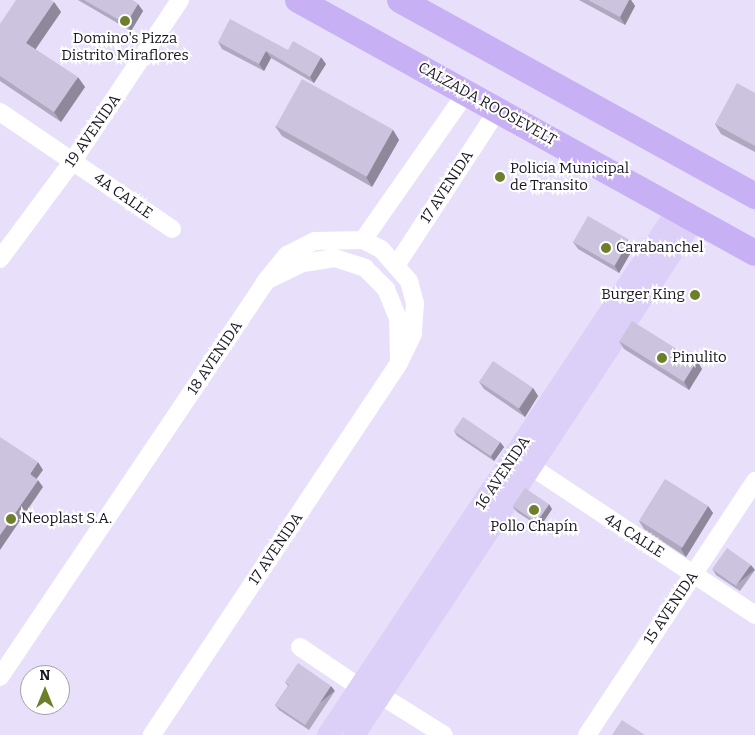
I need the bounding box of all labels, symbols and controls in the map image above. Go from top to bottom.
marker: Domino's Pizza Distrito Miraflores [119,15,131,27]
place label: Domino's Pizza Distrito Miraflores [61,29,189,64]
street label: CALZADA ROOSEVELT [415,58,559,150]
street label: 19 AVENIDA [61,91,125,171]
street label: 17 AVENIDA [417,147,477,227]
place label: Policia Municipal de Transito [510,159,629,194]
street label: 4A CALLE [90,169,156,223]
marker: Policia Municipal de Transito [494,171,506,183]
place label: Carabanchel [616,239,704,257]
marker: Carabanchel [600,242,612,254]
place label: Burger King [601,286,685,304]
marker: Burger King [689,289,701,301]
street label: 18 AVENIDA [184,318,246,398]
place label: Pinulito [672,349,727,367]
marker: Pinulito [656,352,668,364]
street label: 16 AVENIDA [472,433,534,513]
marker: Pollo Chapín [528,504,540,516]
street label: 17 AVENIDA [245,509,307,589]
place label: Neoplast S.A. [21,510,112,528]
street label: 4A CALLE [601,510,667,562]
marker: Neoplast S.A. [5,513,17,525]
place label: Pollo Chapín [490,518,578,536]
street label: 15 AVENIDA [640,568,702,648]
north arrow [20,665,70,715]
text: N [40,667,50,684]

